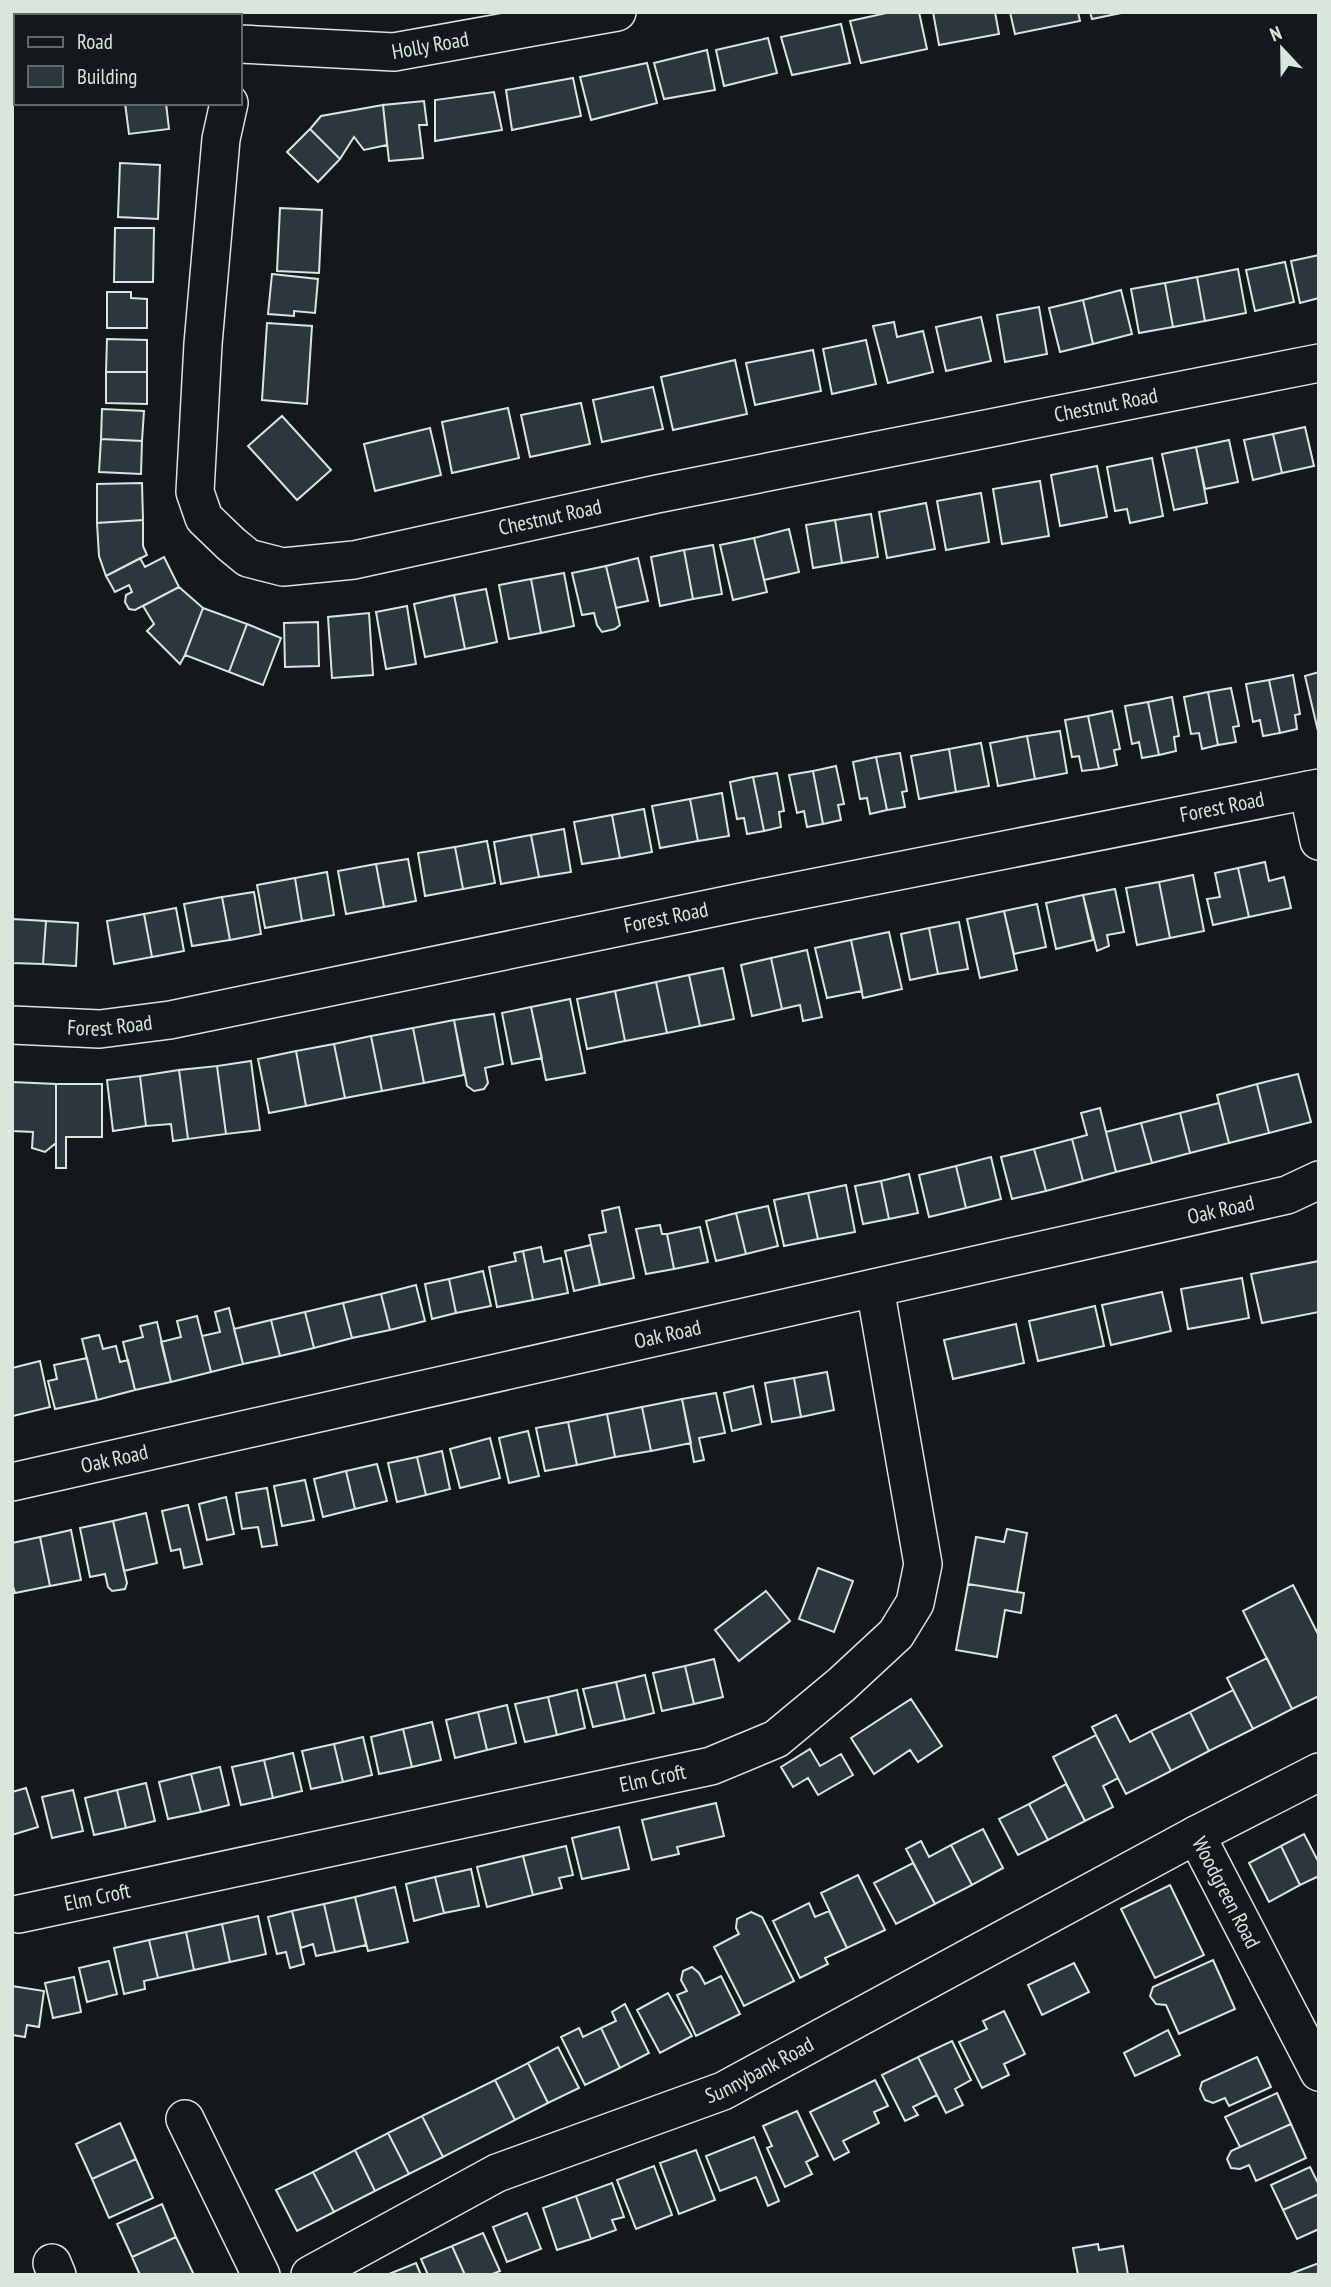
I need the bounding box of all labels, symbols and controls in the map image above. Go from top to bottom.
legend [14,14,242,105]
north arrow [1247,14,1317,84]
text: N [1266,20,1285,46]
street label: Holly Road [389,25,471,65]
text: Road [77,28,113,55]
text: Building [77,63,137,90]
street label: Chestnut Road [1052,381,1160,428]
street label: Chestnut Road [496,492,604,541]
street label: Forest Road [1177,785,1266,828]
street label: Forest Road [621,895,710,939]
street label: Forest Road [67,1008,154,1042]
street label: Oak Road [1185,1189,1257,1230]
street label: Oak Road [631,1313,704,1355]
street label: Oak Road [78,1438,150,1479]
street label: Elm Croft [617,1758,688,1798]
street label: Woodgreen Road [1186,1832,1267,1953]
street label: Elm Croft [62,1877,133,1917]
street label: Sunnybank Road [701,2031,818,2109]

